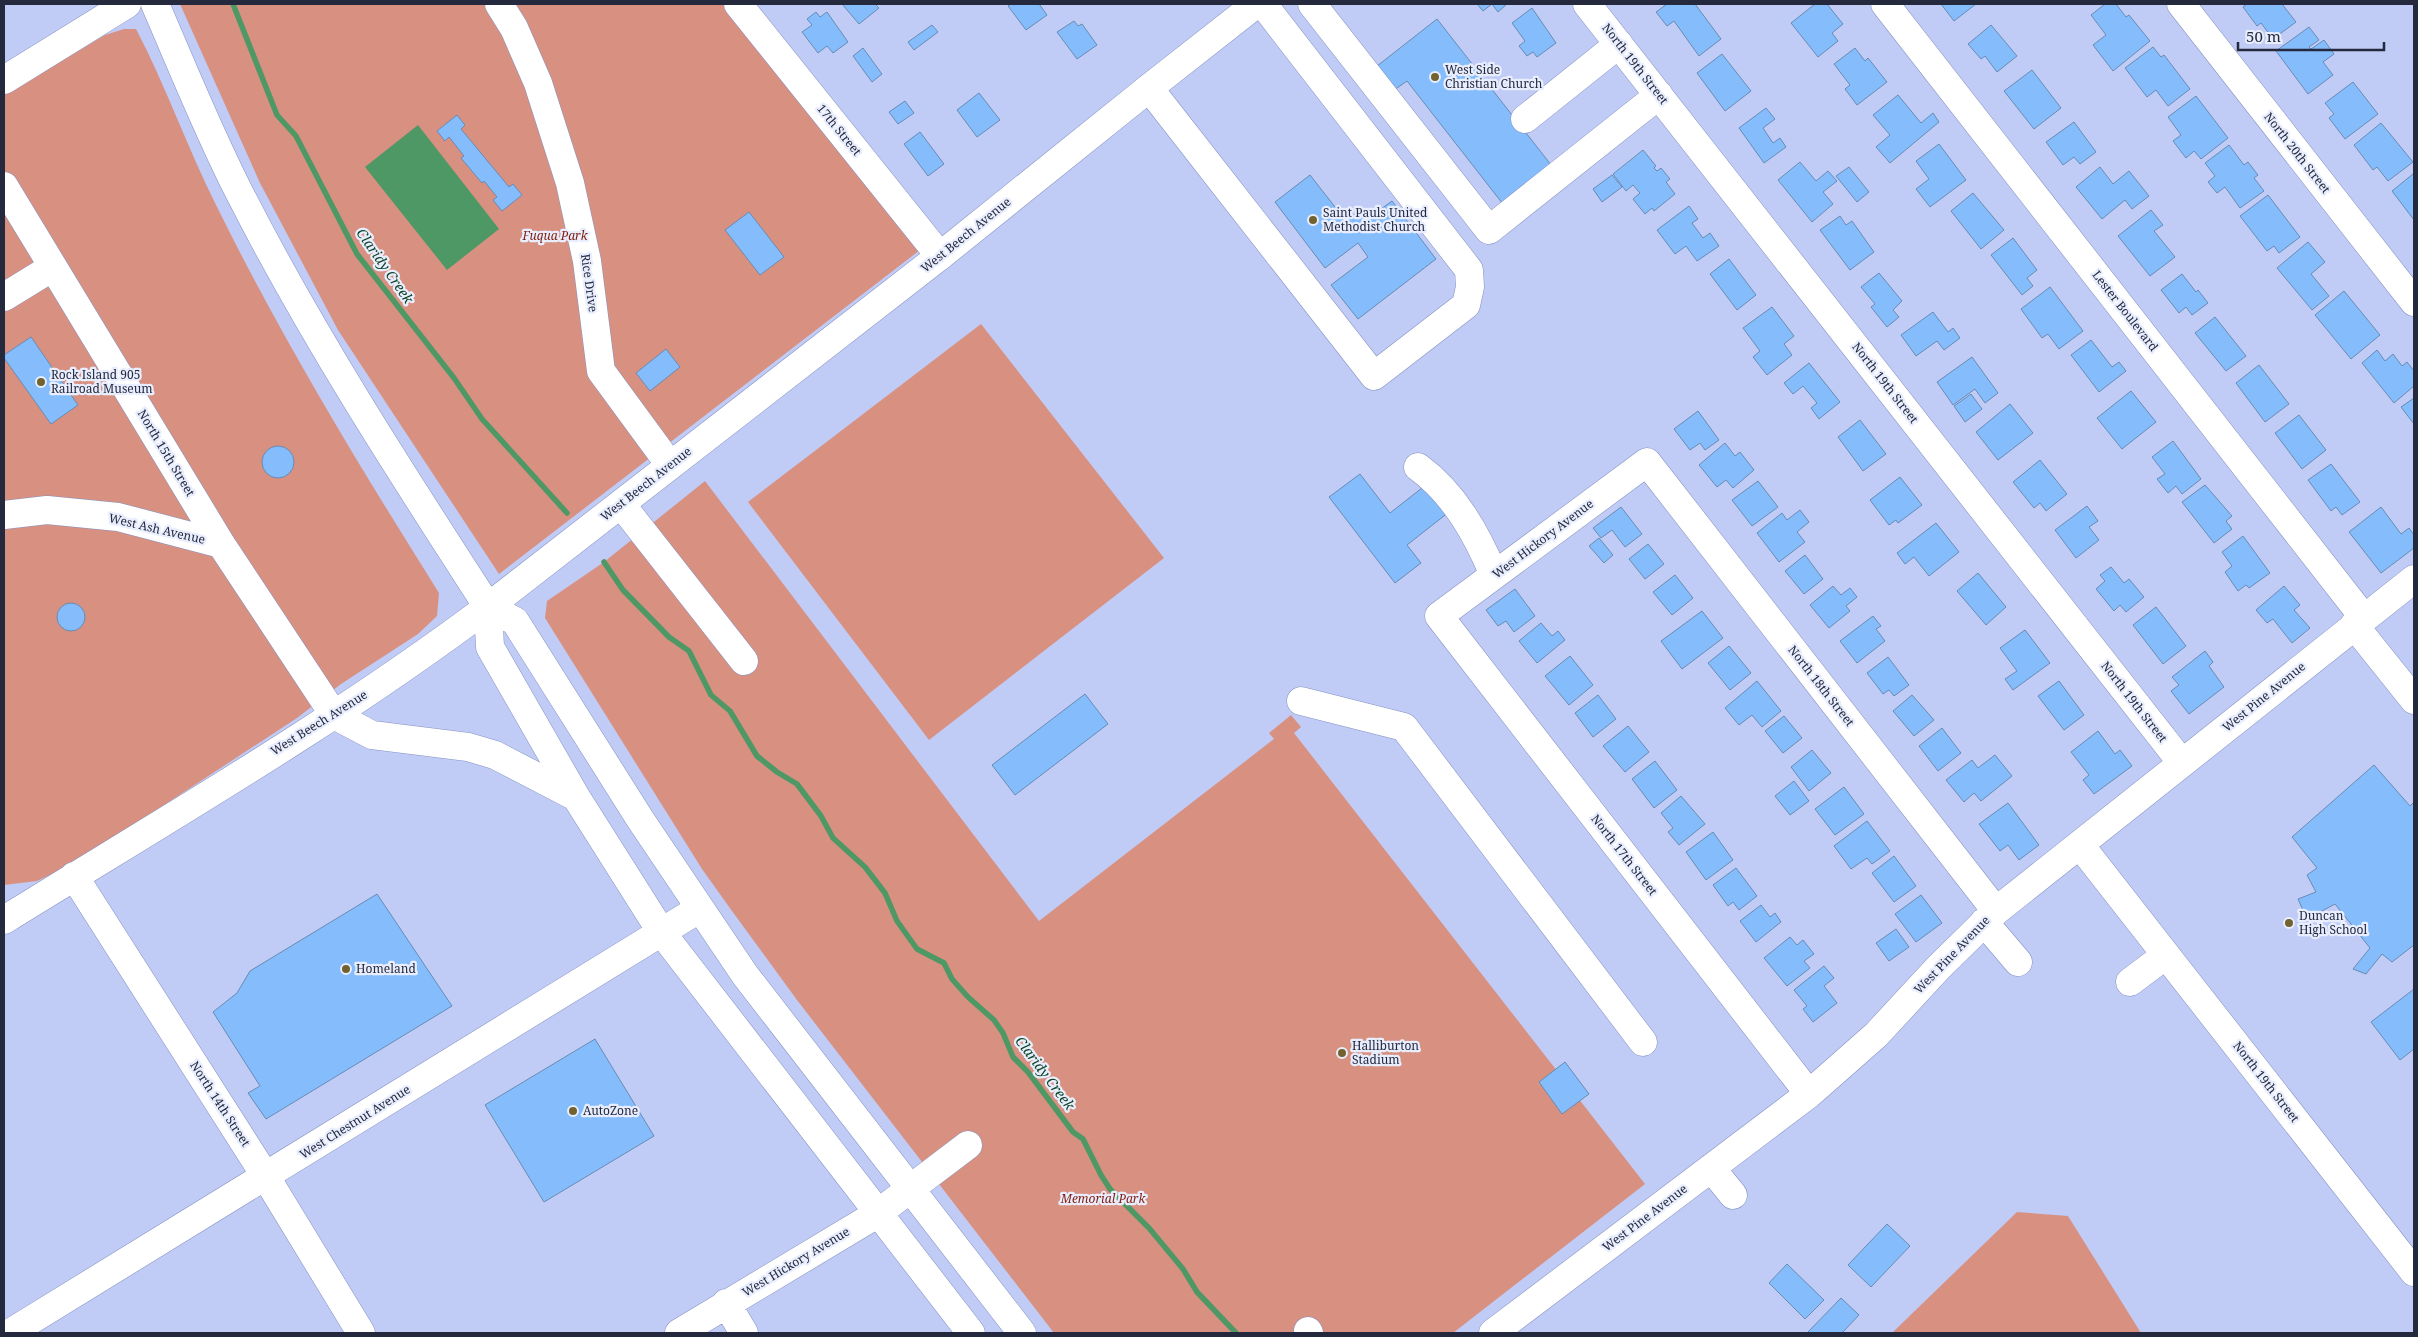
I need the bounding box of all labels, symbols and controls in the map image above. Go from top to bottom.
street label: North 19th Street [1598,20,1672,108]
scale bar [2238,20,2384,52]
text: 50 m [2246,26,2281,46]
place label: West Side Christian Church [1445,61,1543,92]
marker: West Side Christian Church [1429,71,1441,83]
street label: 17th Street [813,100,865,159]
street label: North 20th Street [2260,109,2334,197]
street label: West Beech Avenue [917,193,1014,276]
place label: Saint Pauls United Methodist Church [1323,204,1428,235]
marker: Saint Pauls United Methodist Church [1307,214,1319,226]
water label: Claridy Creek [352,224,419,308]
park label: Fuqua Park [521,227,589,244]
street label: Rice Drive [577,253,602,313]
street label: Lester Boulevard [2089,267,2163,355]
street label: North 19th Street [1848,339,1922,427]
place label: Rock Island 905 Railroad Museum [51,366,153,397]
marker: Rock Island 905 Railroad Museum [35,376,47,388]
street label: North 15th Street [134,406,199,499]
street label: West Beech Avenue [597,443,695,525]
street label: West Hickory Avenue [1489,495,1597,582]
street label: West Ash Avenue [107,509,207,548]
street label: North 18th Street [1784,642,1858,730]
street label: North 19th Street [2097,658,2171,746]
street label: West Pine Avenue [2219,658,2309,735]
street label: West Beech Avenue [267,686,370,759]
street label: North 17th Street [1587,811,1661,899]
place label: Duncan High School [2299,907,2367,938]
street label: West Pine Avenue [1910,912,1993,997]
marker: Duncan High School [2283,917,2295,929]
place label: Homeland [356,960,416,977]
marker: Homeland [340,963,352,975]
water label: Claridy Creek [1011,1032,1080,1114]
place label: Halliburton Stadium [1352,1037,1419,1068]
street label: North 19th Street [2229,1038,2303,1126]
marker: Halliburton Stadium [1336,1047,1348,1059]
street label: North 14th Street [186,1058,254,1150]
street label: West Chestnut Avenue [296,1081,413,1163]
place label: AutoZone [583,1102,638,1119]
marker: AutoZone [567,1105,579,1117]
street label: West Pine Avenue [1599,1180,1691,1255]
park label: Memorial Park [1060,1190,1146,1207]
street label: West Hickory Avenue [739,1223,853,1300]

